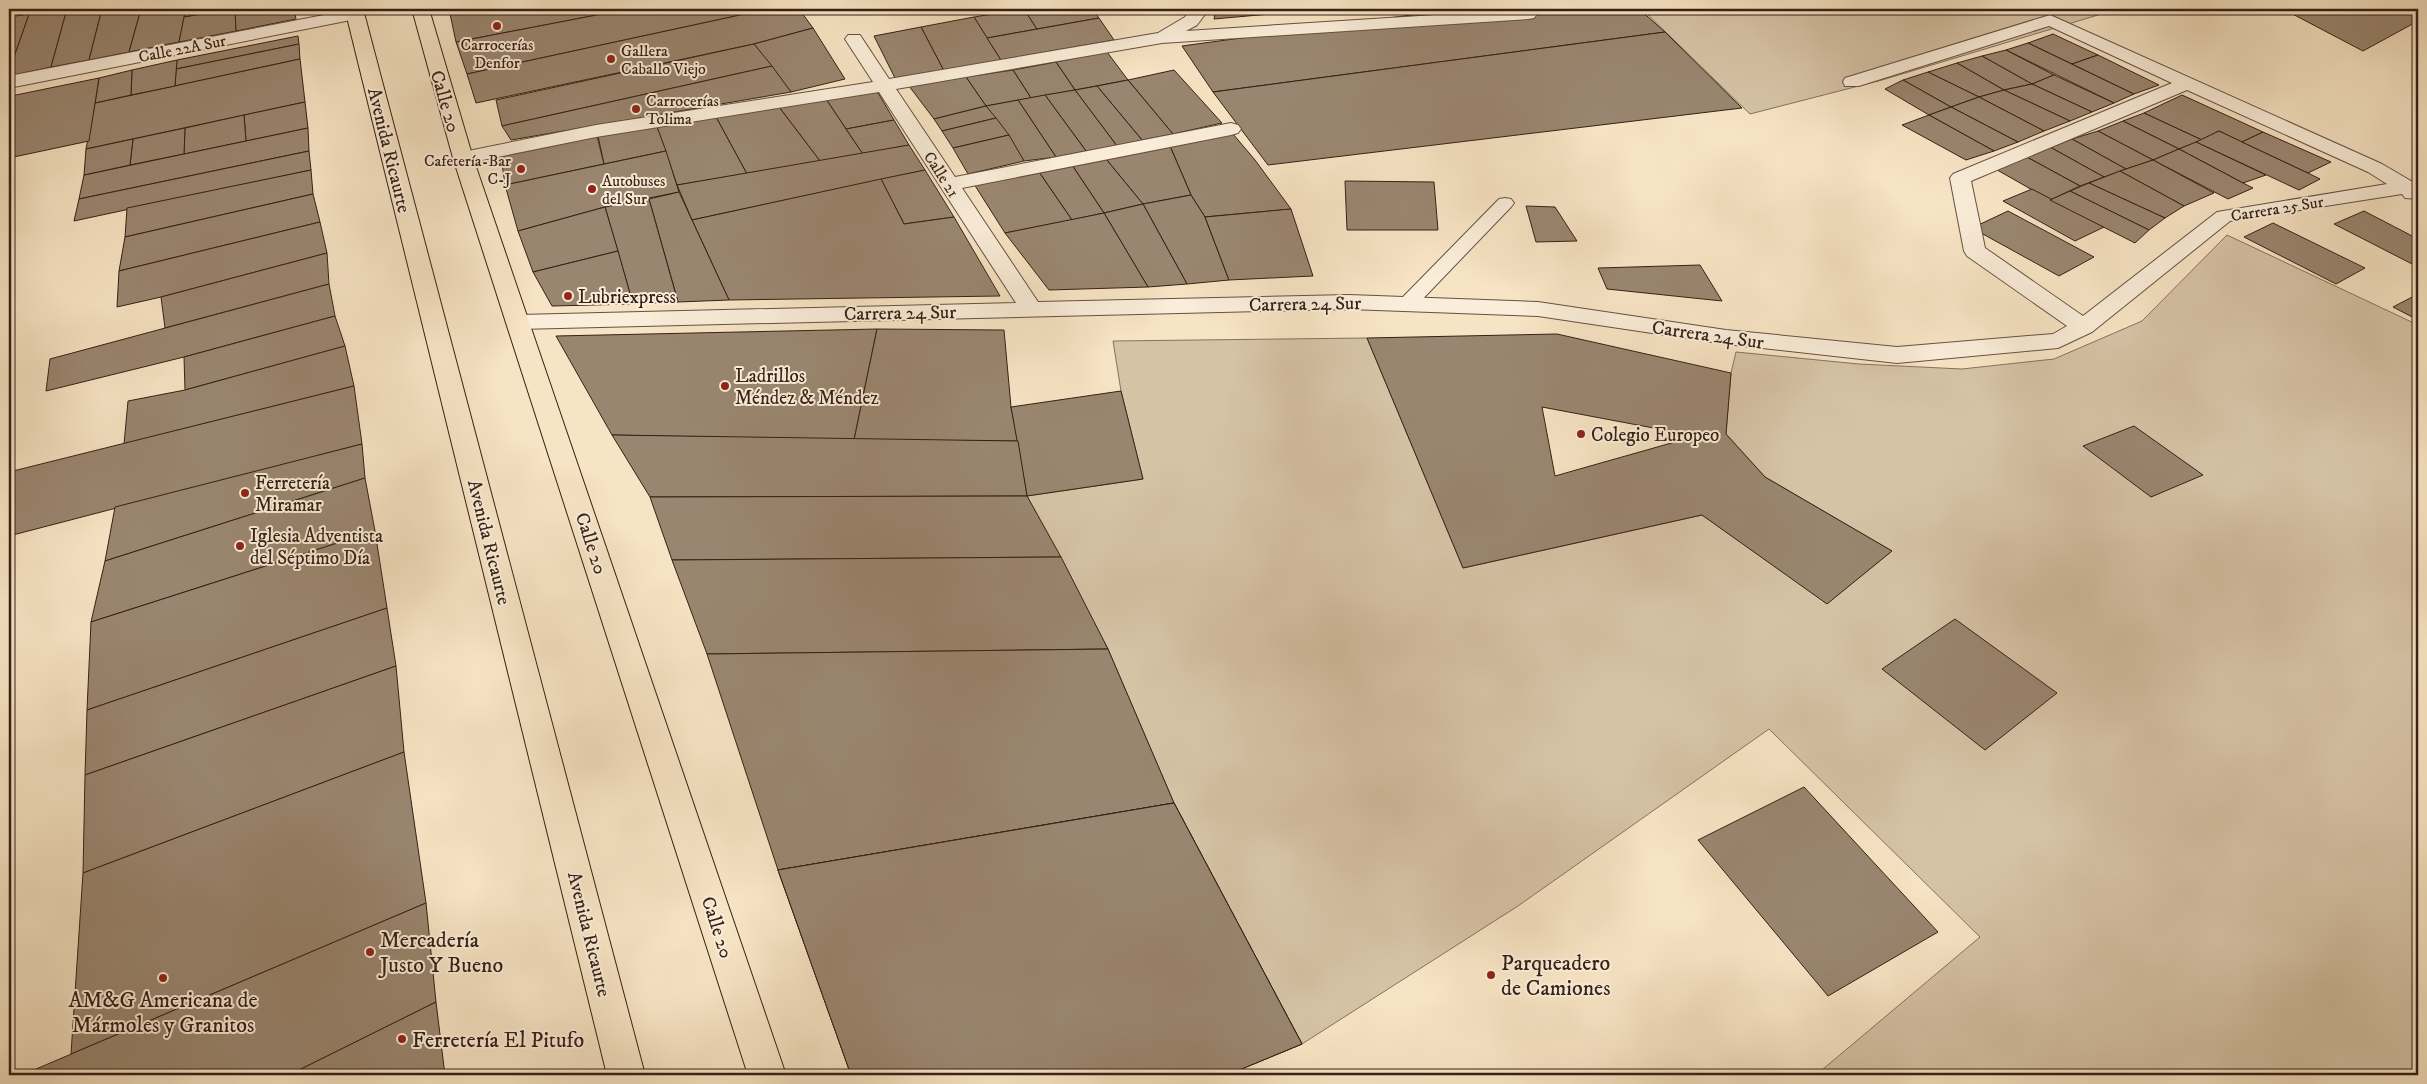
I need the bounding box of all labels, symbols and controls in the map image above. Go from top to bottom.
marker: Carrocerías Denfor [491,20,503,32]
street label: Calle 22A Sur [137,31,228,67]
place label: Carrocerías Denfor [461,35,533,73]
place label: Gallera Caballo Viejo [621,41,706,79]
marker: Gallera Caballo Viejo [605,53,617,65]
street label: Calle 20 [425,68,464,135]
street label: Avenida Ricaurte [362,85,415,216]
place label: Carrocerías Tolima [646,91,719,129]
marker: Carrocerías Tolima [630,103,642,115]
street label: Calle 21 [919,148,963,201]
place label: Cafetería-Bar C-J [424,151,511,189]
marker: Cafetería-Bar C-J [515,163,527,175]
place label: Autobuses del Sur [602,171,665,209]
marker: Autobuses del Sur [586,183,598,195]
street label: Carrera 25 Sur [2229,192,2325,226]
place label: Lubriexpress [578,286,676,309]
marker: Lubriexpress [562,290,574,302]
street label: Carrera 24 Sur [1249,292,1361,317]
street label: Carrera 24 Sur [844,301,956,326]
street label: Carrera 24 Sur [1650,316,1765,355]
place label: Ladrillos Méndez & Méndez [735,365,879,410]
marker: Ladrillos Méndez & Méndez [719,380,731,392]
place label: Colegio Europeo [1591,424,1719,447]
marker: Colegio Europeo [1575,428,1587,440]
place label: Ferretería Miramar [255,472,330,517]
street label: Avenida Ricaurte [462,477,515,608]
marker: Ferretería Miramar [239,487,251,499]
street label: Calle 20 [570,510,611,577]
place label: Iglesia Adventista del Séptimo Día [250,525,383,570]
marker: Iglesia Adventista del Séptimo Día [234,540,246,552]
street label: Avenida Ricaurte [562,869,615,1000]
street label: Calle 20 [696,894,737,961]
place label: Mercadería Justo Y Bueno [378,927,503,979]
marker: Mercadería Justo Y Bueno [364,946,376,958]
place label: Parqueadero de Camiones [1501,950,1611,1002]
marker: Parqueadero de Camiones [1485,969,1497,981]
marker: AM&G Americana de Mármoles y Granitos [157,972,169,984]
place label: AM&G Americana de Mármoles y Granitos [68,987,258,1039]
place label: Ferretería El Pitufo [412,1027,584,1054]
marker: Ferretería El Pitufo [396,1033,408,1045]

